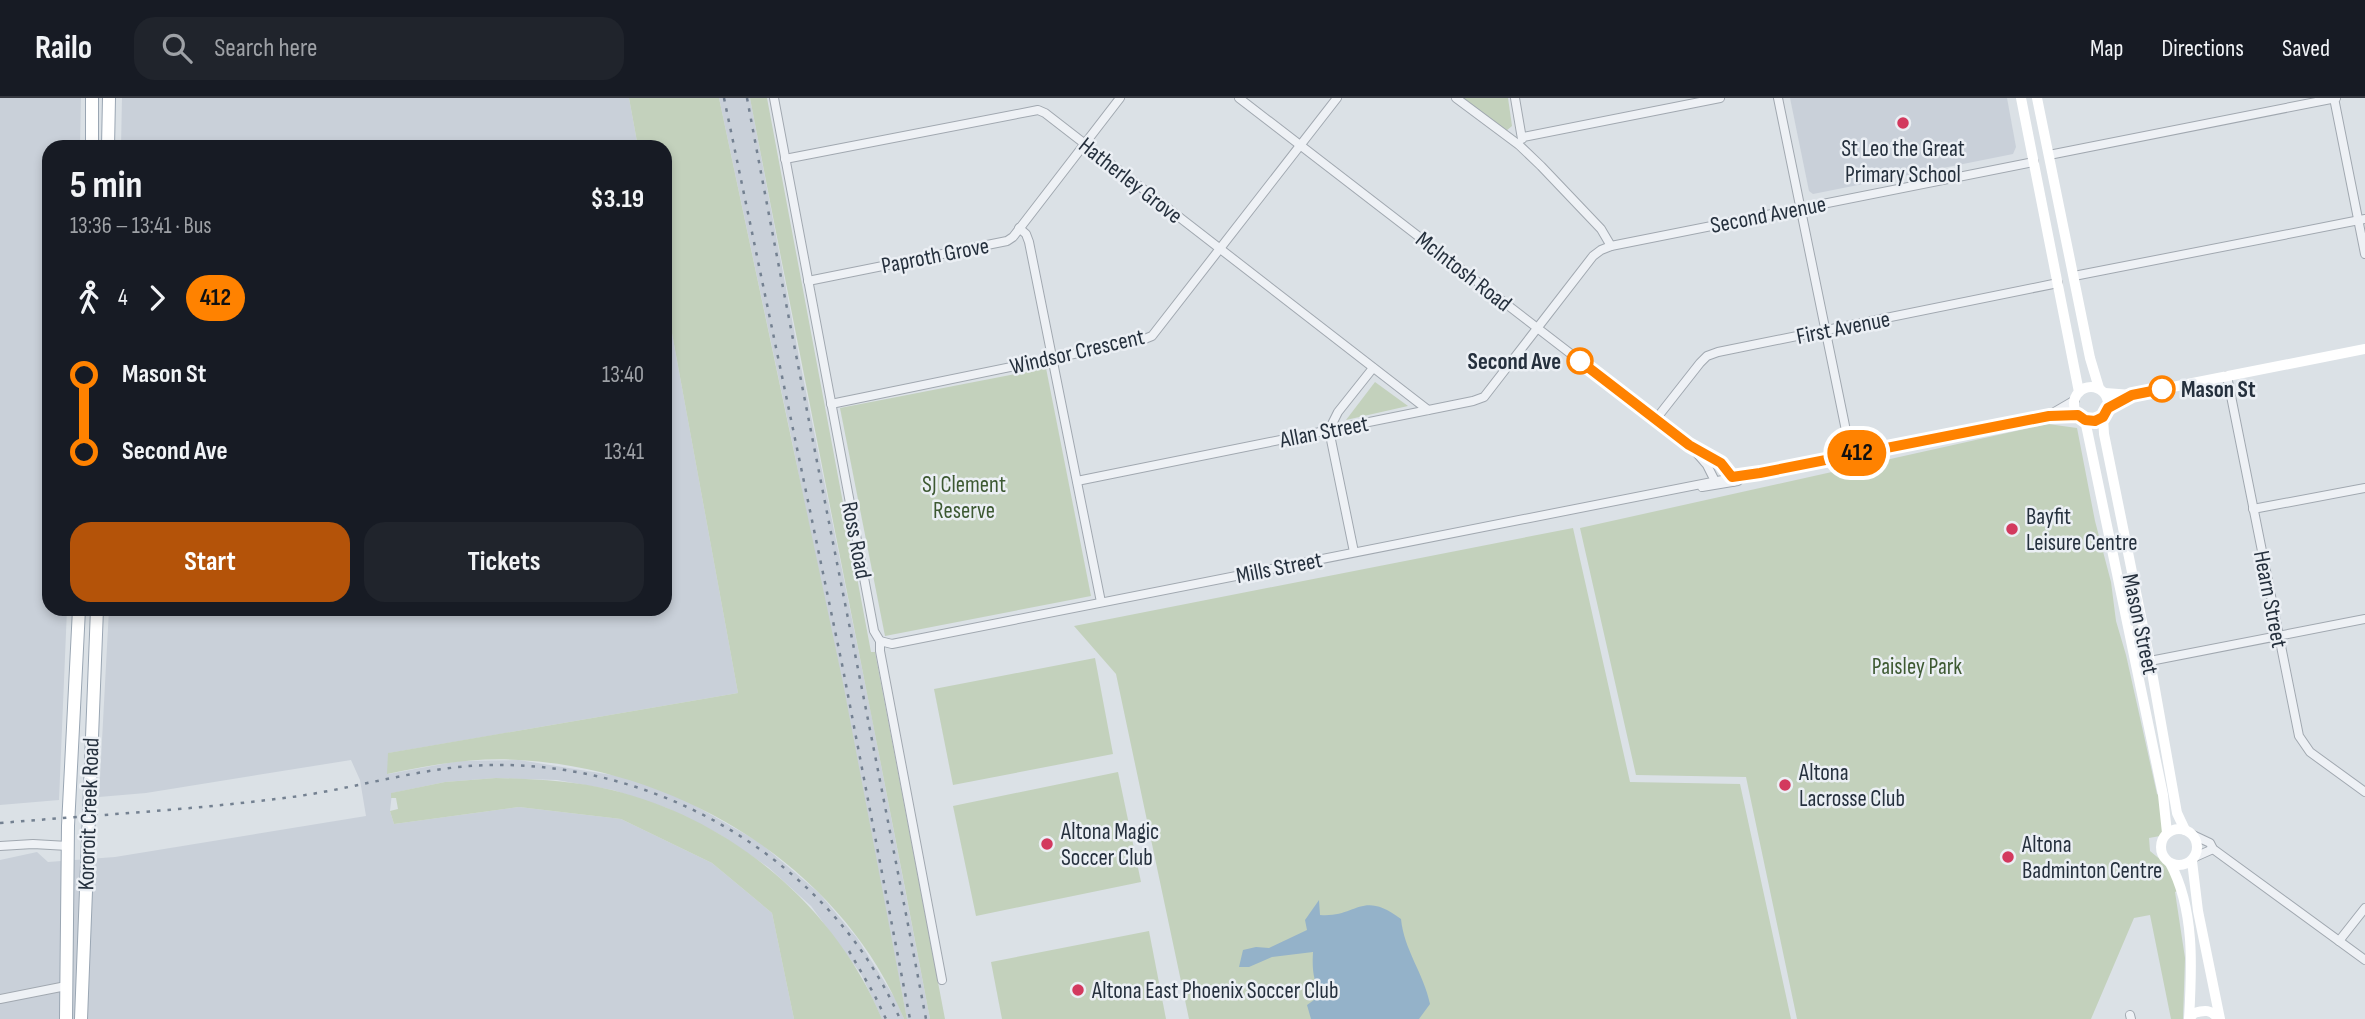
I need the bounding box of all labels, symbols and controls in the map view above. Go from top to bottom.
search box [134,17,624,80]
text: Railo [35,28,92,68]
icon: search [158,29,196,67]
text: Search here [214,33,318,64]
text: Map [2090,34,2123,63]
text: Directions [2161,34,2244,63]
text: Saved [2282,34,2330,63]
marker: St Leo the Great Primary School [1895,115,1911,131]
street label: Hatherley Grove [1073,132,1188,230]
place label: St Leo the Great Primary School [1841,135,1965,189]
text: 5 min [70,163,142,208]
text: $3.19 [590,184,644,215]
street label: Second Avenue [1708,190,1828,240]
text: 13:36 – 13:41 · Bus [70,212,212,240]
street label: McIntosh Road [1410,226,1517,318]
street label: Paproth Grove [879,232,991,280]
icon: walk [70,279,108,317]
icon: forward [138,279,176,317]
text: 412 [200,283,231,312]
text: 4 [118,284,128,312]
street label: First Avenue [1794,305,1892,351]
street label: Windsor Crescent [1007,323,1147,381]
place label: Second Ave [1468,348,1561,376]
marker: Second Ave [1567,348,1593,374]
text: Mason St [122,359,206,390]
text: 13:40 [602,361,644,389]
marker: Mason St [2149,376,2175,402]
place label: Mason St [2181,376,2256,404]
street label: Allan Street [1277,410,1371,454]
line badge: 412 [1817,430,1897,476]
text: Second Ave [122,436,228,467]
text: 13:41 [604,438,644,466]
text: 412 [1841,438,1873,467]
park label: SJ Clement Reserve [922,471,1006,525]
street label: Ross Road [835,499,877,581]
place label: Bayfit Leisure Centre [2026,503,2137,557]
marker: Bayfit Leisure Centre [2004,521,2020,537]
button: Start [70,522,350,602]
button: Tickets [364,522,644,602]
street label: Mills Street [1234,546,1325,590]
street label: Hearn Street [2247,548,2293,650]
street label: Mason Street [2116,571,2164,677]
park label: Paisley Park [1872,653,1962,681]
street label: Kororoit Creek Road [72,737,106,891]
place label: Altona Lacrosse Club [1798,759,1905,813]
marker: Altona Lacrosse Club [1777,777,1793,793]
place label: Altona Magic Soccer Club [1060,818,1159,872]
place label: Altona Badminton Centre [2021,831,2162,885]
marker: Altona Magic Soccer Club [1039,836,1055,852]
marker: Altona Badminton Centre [2000,849,2016,865]
place label: Altona East Phoenix Soccer Club [1091,977,1339,1005]
marker: Altona East Phoenix Soccer Club [1070,982,1086,998]

